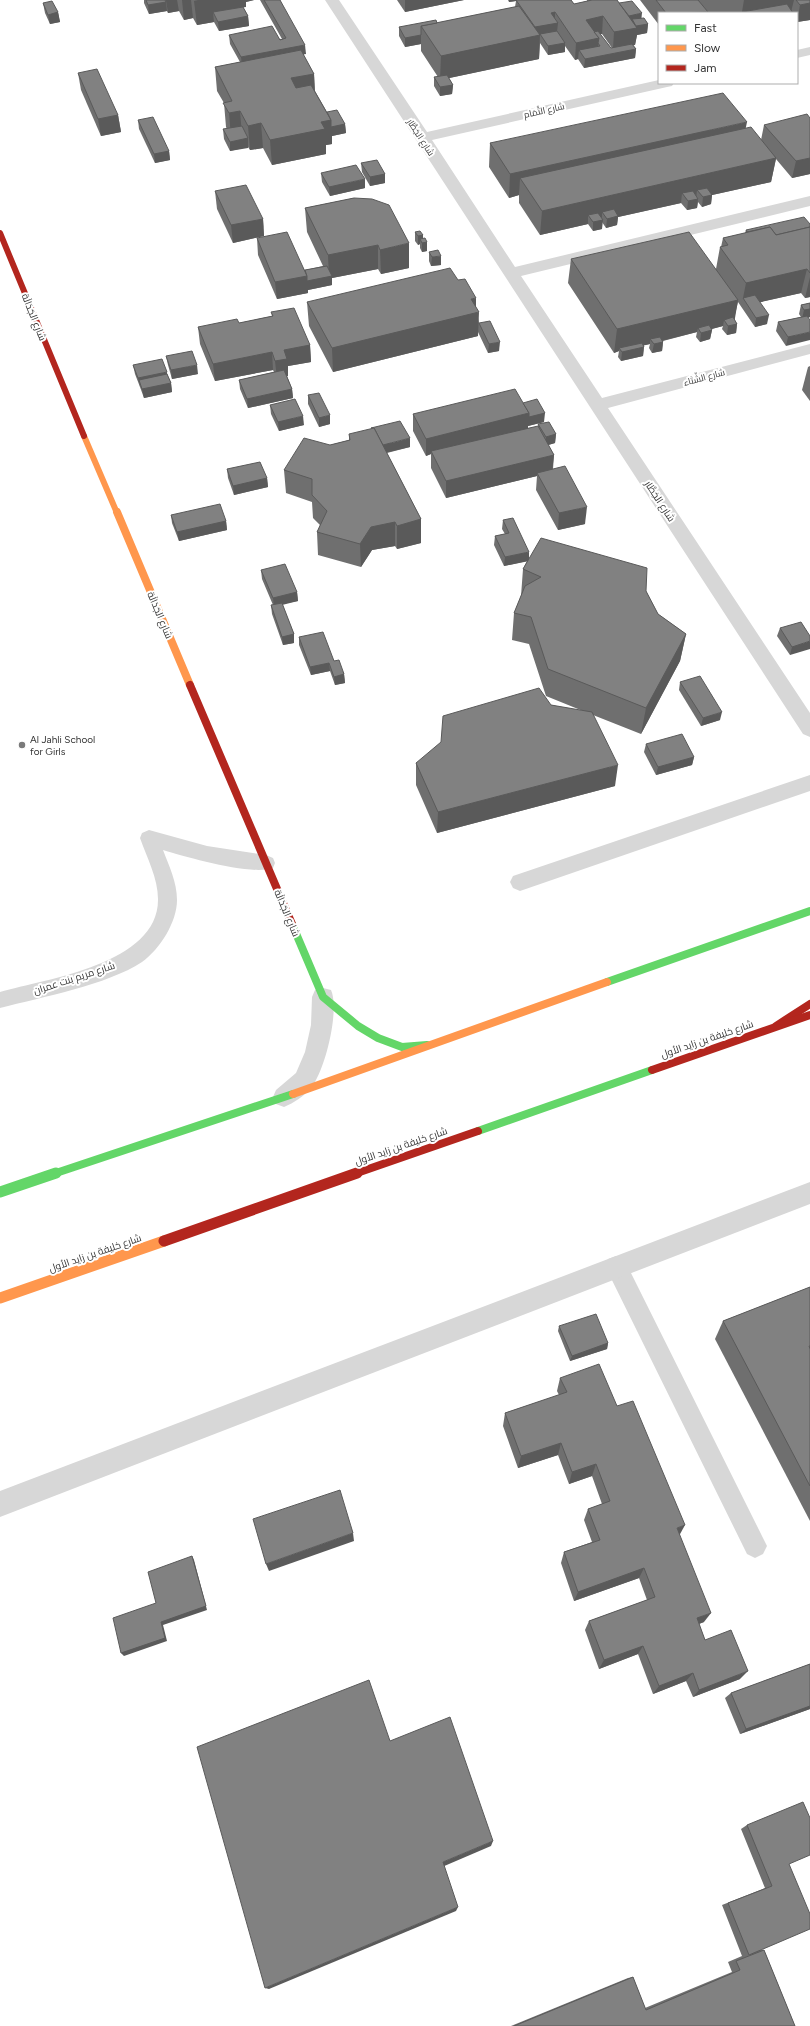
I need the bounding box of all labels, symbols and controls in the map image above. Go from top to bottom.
legend [658,12,798,84]
text: Fast [694,21,717,35]
text: Slow [694,41,721,55]
text: Jam [694,61,717,75]
street label: شارع التَّمَام [522,99,566,121]
street label: شارع الخِطَّار [404,116,437,158]
street label: شارع الجَدَالَة [19,291,49,343]
street label: شارع الشِّتَاء [681,364,726,389]
street label: شارع الخِطَّار [641,477,678,524]
street label: شارع الجَدَالَة [144,589,176,641]
place label: Al Jahli School for Girls [30,733,95,758]
marker: Al Jahli School for Girls [17,740,27,750]
street label: شارع الجَدَالَة [271,887,303,939]
street label: شارع مريم بنت عمران [32,959,117,998]
street label: شارع خليفة بن زايد الأول [659,1017,755,1061]
street label: شارع خليفة بن زايد الأول [353,1124,449,1168]
street label: شارع خليفة بن زايد الأول [47,1231,143,1275]

